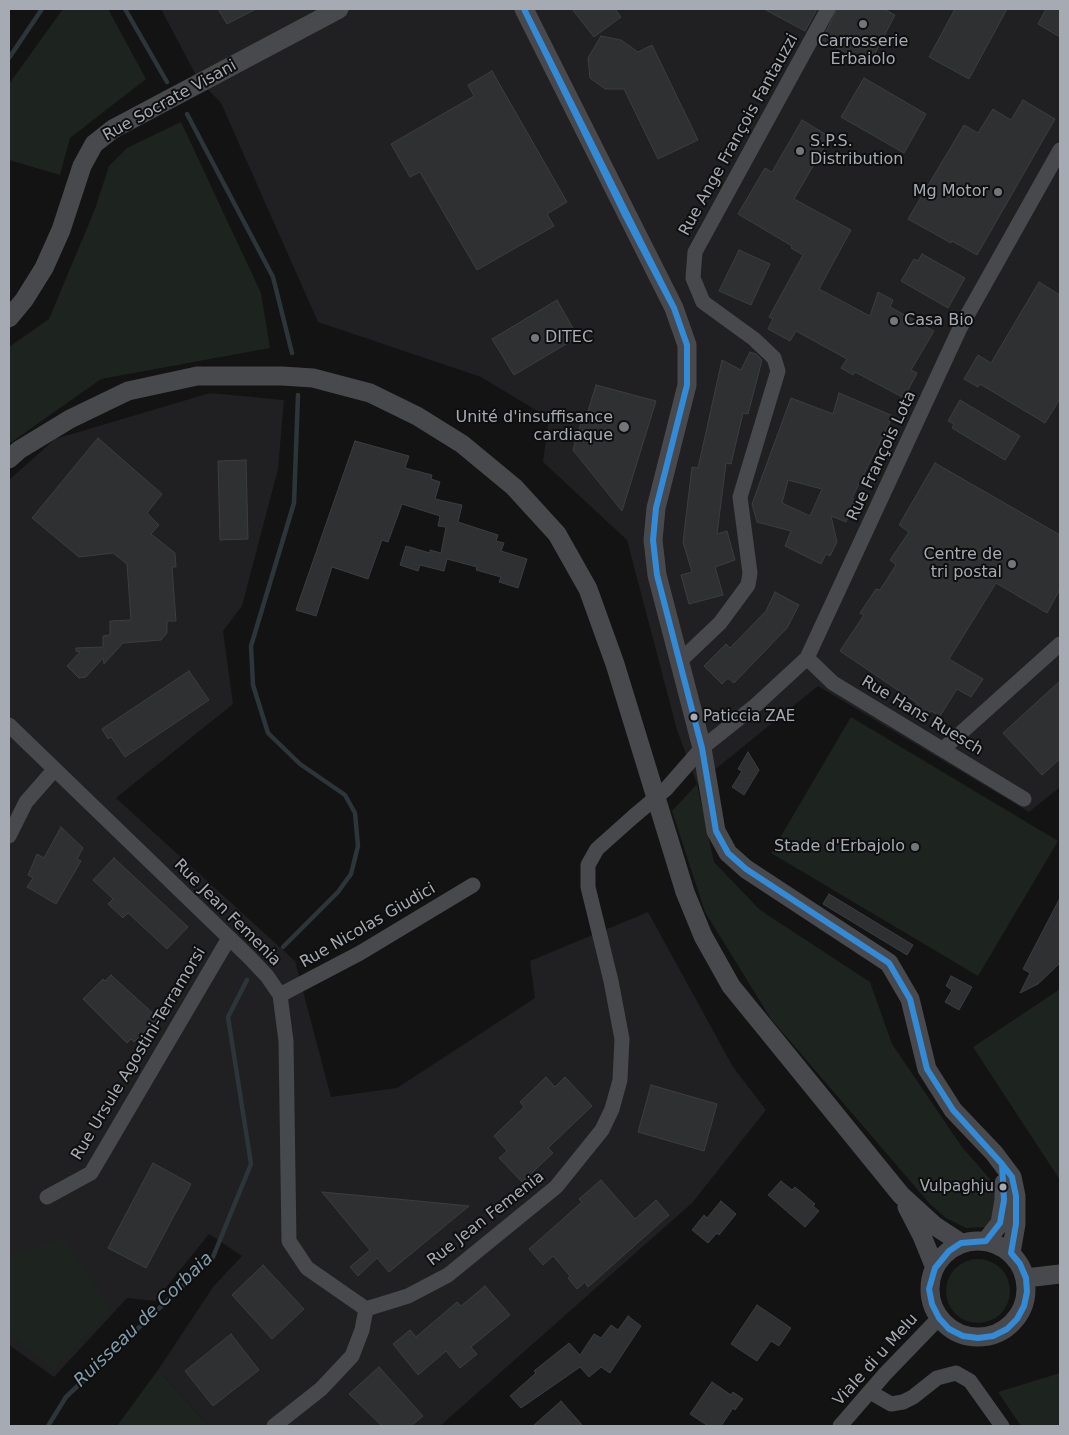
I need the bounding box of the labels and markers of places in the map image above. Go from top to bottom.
marker: Carrosserie Erbaiolo [857,18,869,30]
place label: Carrosserie Erbaiolo [818,32,908,70]
place label: S.P.S. Distribution [810,132,903,170]
marker: S.P.S. Distribution [794,145,806,157]
place label: Mg Motor [913,182,988,202]
marker: Mg Motor [992,186,1004,198]
place label: Casa Bio [904,311,973,331]
marker: Casa Bio [888,315,900,327]
place label: DITEC [545,328,593,348]
marker: DITEC [529,332,541,344]
place label: Unité d'insuffisance cardiaque [455,408,613,446]
marker: Unité d'insuffisance cardiaque [617,420,631,434]
place label: Centre de tri postal [923,545,1002,583]
marker: Centre de tri postal [1006,558,1018,570]
place label: Paticcia ZAE [703,708,795,726]
marker: Paticcia ZAE [689,712,699,722]
place label: Stade d'Erbajolo [774,837,905,857]
marker: Stade d'Erbajolo [909,841,921,853]
place label: Vulpaghju [920,1178,994,1196]
marker: Vulpaghju [998,1182,1008,1192]

